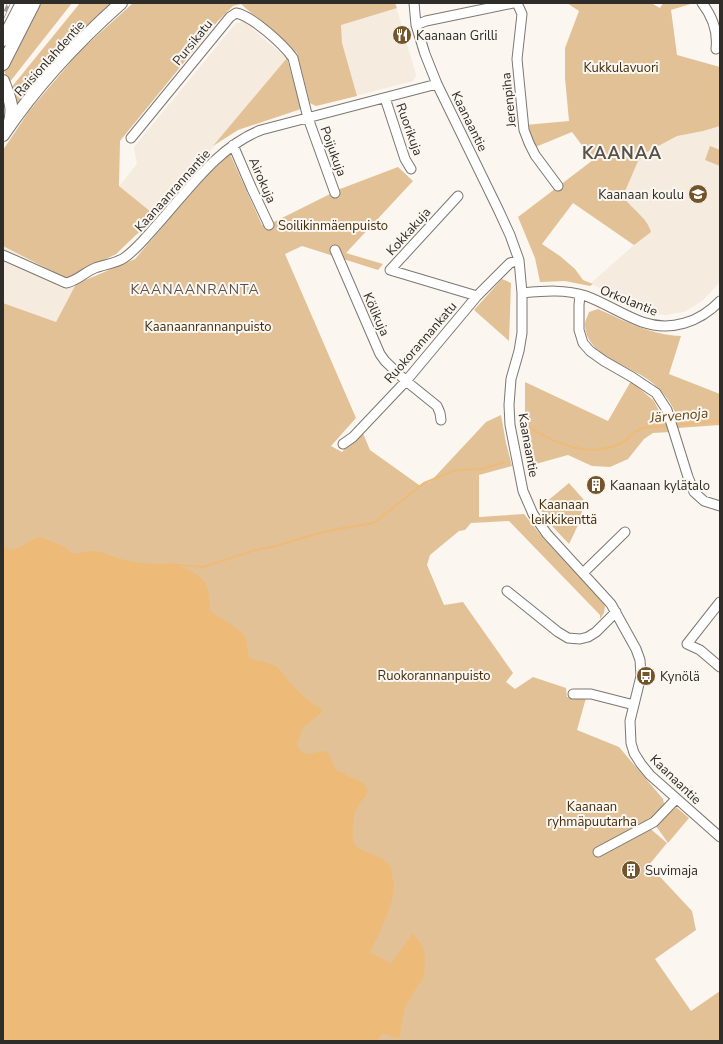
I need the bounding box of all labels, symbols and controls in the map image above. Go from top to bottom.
street label: Pursikatu [169,16,217,69]
street label: Raisionlahdentie [11,17,89,101]
restaurant icon: Kaanaan Grilli [391,24,413,46]
place label: Kaanaan Grilli [416,27,498,45]
park label: Kukkulavuori [583,59,659,77]
street label: Jerenpiha [497,72,521,129]
street label: Kaanaantie [447,88,491,155]
street label: Ruorikuja [391,101,427,158]
street label: Poijukuja [316,124,350,179]
district label: KAANAA [582,142,662,165]
street label: Kaanaanrannantie [131,145,215,236]
street label: Airokuja [244,155,280,206]
school or university icon: Kaanaan koulu [687,183,709,205]
place label: Kaanaan koulu [598,186,684,204]
street label: Kokkakuja [382,204,435,260]
park label: Soilikinmäenpuisto [278,217,388,235]
district label: KAANAANRANTA [130,280,260,299]
street label: Orkolantie [597,281,660,321]
street label: Kölikuja [359,290,394,339]
street label: Ruokorannankatu [380,298,461,387]
park label: Kaanaanrannanpuisto [145,318,271,336]
water label: Järvenoja [648,403,709,428]
street label: Kaanaantie [514,412,543,479]
building icon: Kaanaan kylätalo [585,474,607,496]
place label: Kaanaan kylätalo [610,477,710,495]
park label: Kaanaan leikkikenttä [531,496,597,529]
bus stop icon: Kynölä [635,665,657,687]
park label: Ruokorannanpuisto [377,667,491,685]
place label: Kynölä [660,668,700,686]
street label: Kaanaantie [646,751,705,809]
park label: Kaanaan ryhmäpuutarha [547,798,637,831]
building icon: Suvimaja [620,859,642,881]
place label: Suvimaja [645,862,698,880]

